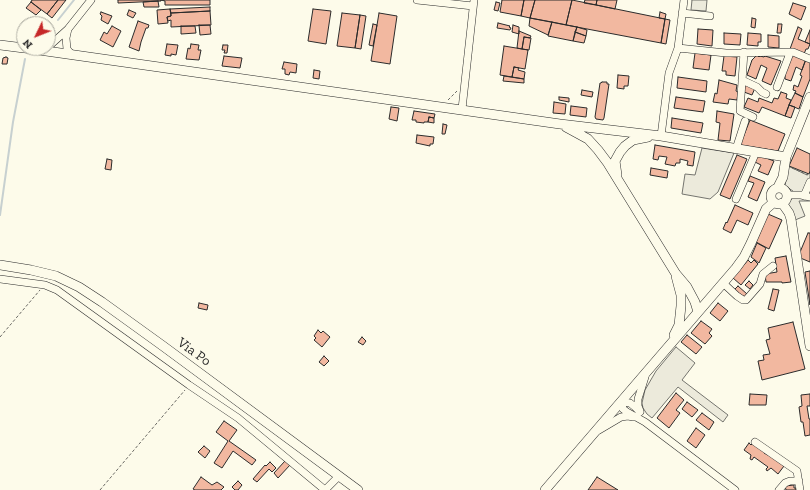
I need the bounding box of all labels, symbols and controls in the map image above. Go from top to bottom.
north arrow [16,16,56,56]
text: N [20,36,35,51]
street label: Via Po [174,334,214,370]

